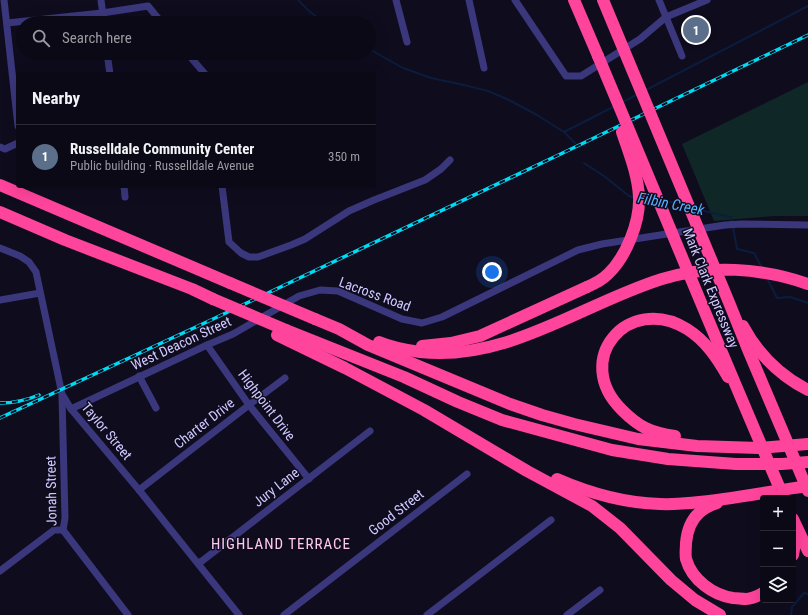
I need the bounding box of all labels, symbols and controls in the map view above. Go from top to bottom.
pin: 1 [683,15,709,45]
search box [16,16,376,60]
icon: search [30,27,52,49]
text: Search here [62,29,132,47]
text: Nearby [32,88,80,108]
text: Russelldale Community Center [70,140,254,158]
text: 1 [42,149,48,164]
text: 350 m [328,149,360,164]
text: Public building · Russelldale Avenue [70,158,254,173]
water label: Filbin Creek [636,189,706,219]
street label: Mark Clark Expressway [680,226,742,350]
your location [482,262,502,282]
street label: Lacross Road [337,274,413,314]
street label: West Deacon Street [129,313,233,373]
street label: Highpoint Drive [235,366,299,444]
street label: Charter Drive [171,394,238,452]
street label: Taylor Street [79,399,135,463]
street label: Jonah Street [42,456,60,526]
street label: Jury Lane [250,464,302,510]
street label: Good Street [365,486,427,538]
map controls [760,495,796,603]
button: + [760,495,796,531]
button: − [760,531,796,567]
district label: HIGHLAND TERRACE [211,535,351,553]
button: layers [760,567,796,603]

